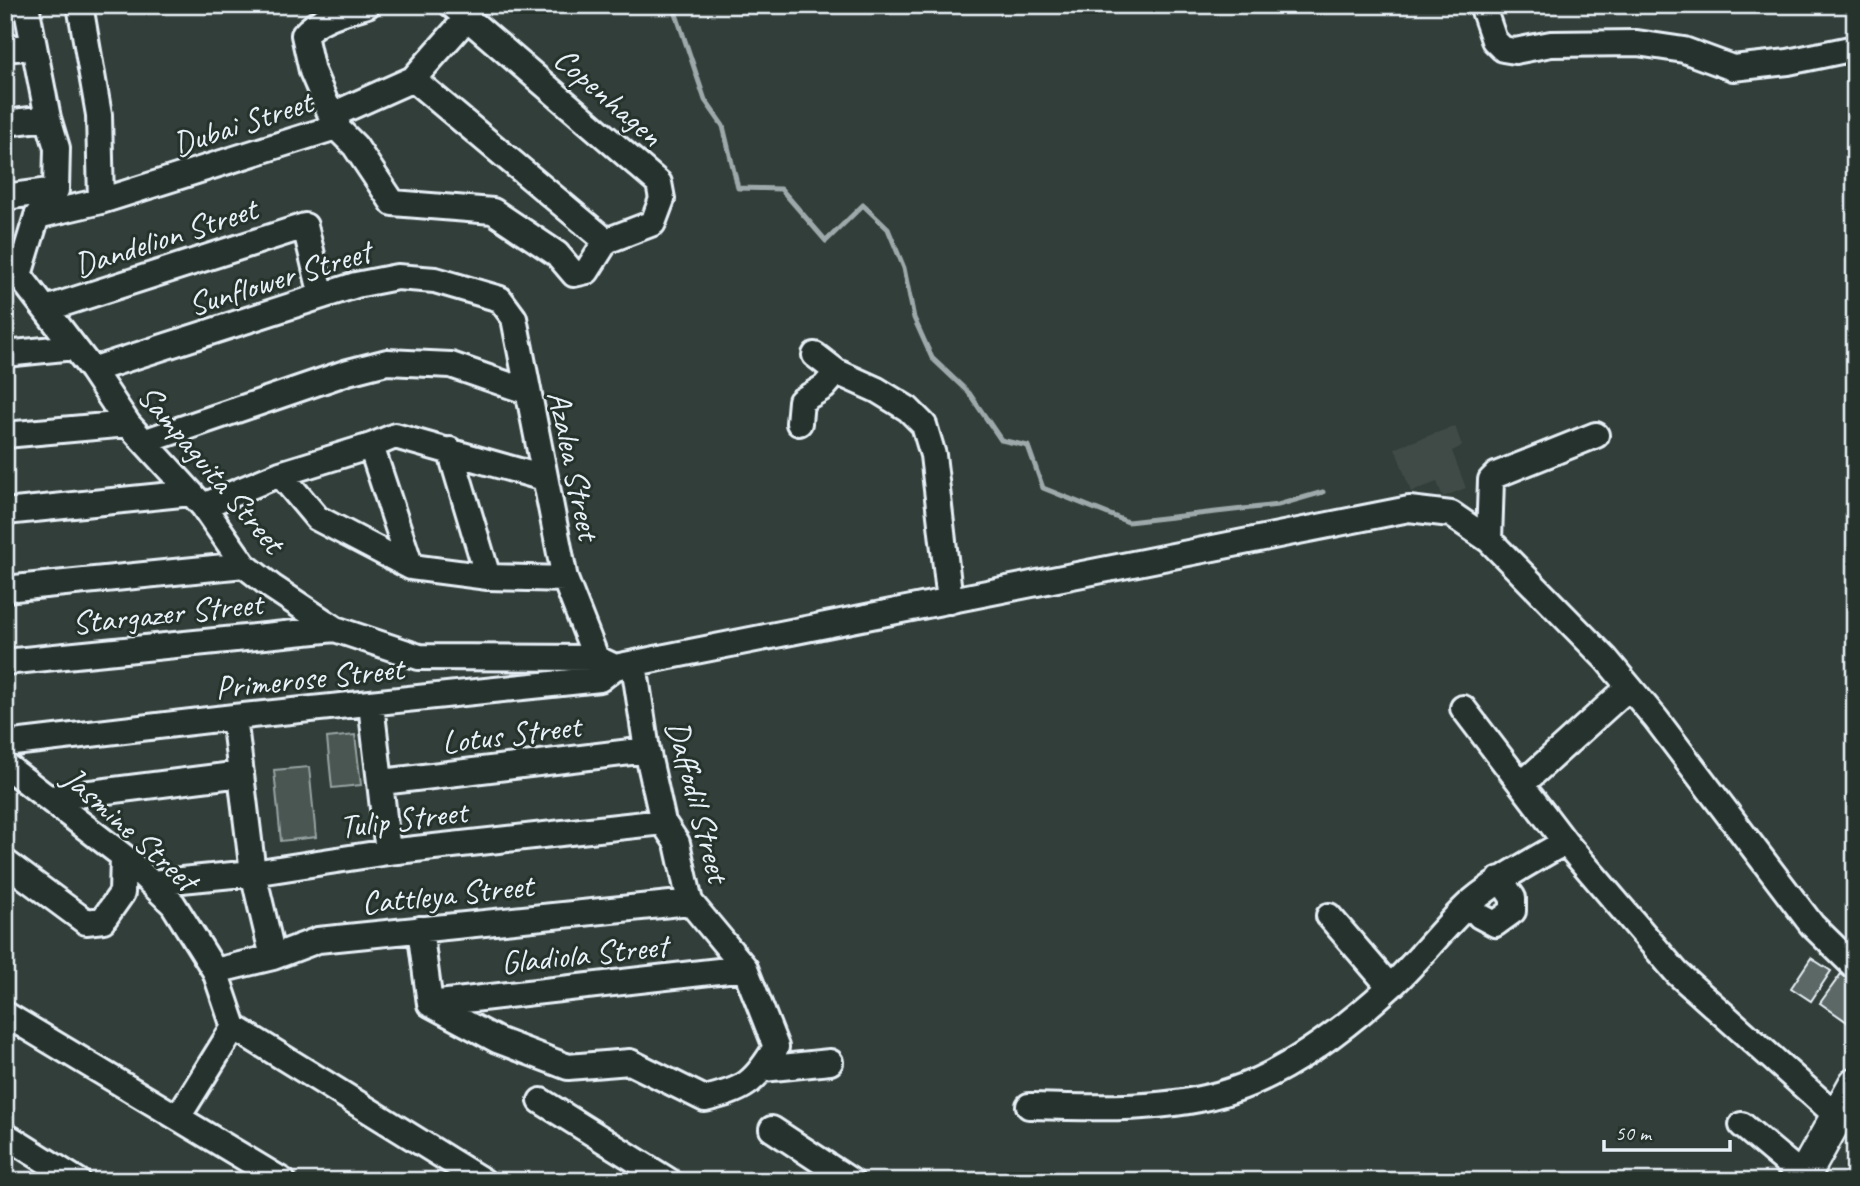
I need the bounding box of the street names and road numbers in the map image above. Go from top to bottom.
street label: Copenhagen [545,38,672,156]
street label: Dubai Street [167,80,320,165]
street label: Dandelion Street [69,187,265,286]
street label: Sunflower Street [183,229,380,326]
street label: Sampaguita Street [128,376,296,564]
street label: Azalea Street [538,387,611,546]
street label: Stargazer Street [70,582,267,644]
street label: Primerose Street [213,647,408,709]
street label: Lotus Street [439,704,586,763]
street label: Daffodil Street [656,716,741,890]
street label: Jasmine Street [53,756,210,903]
street label: Tulip Street [337,790,472,848]
street label: Cattleya Street [359,864,538,924]
street label: Gladiola Street [499,924,673,984]

